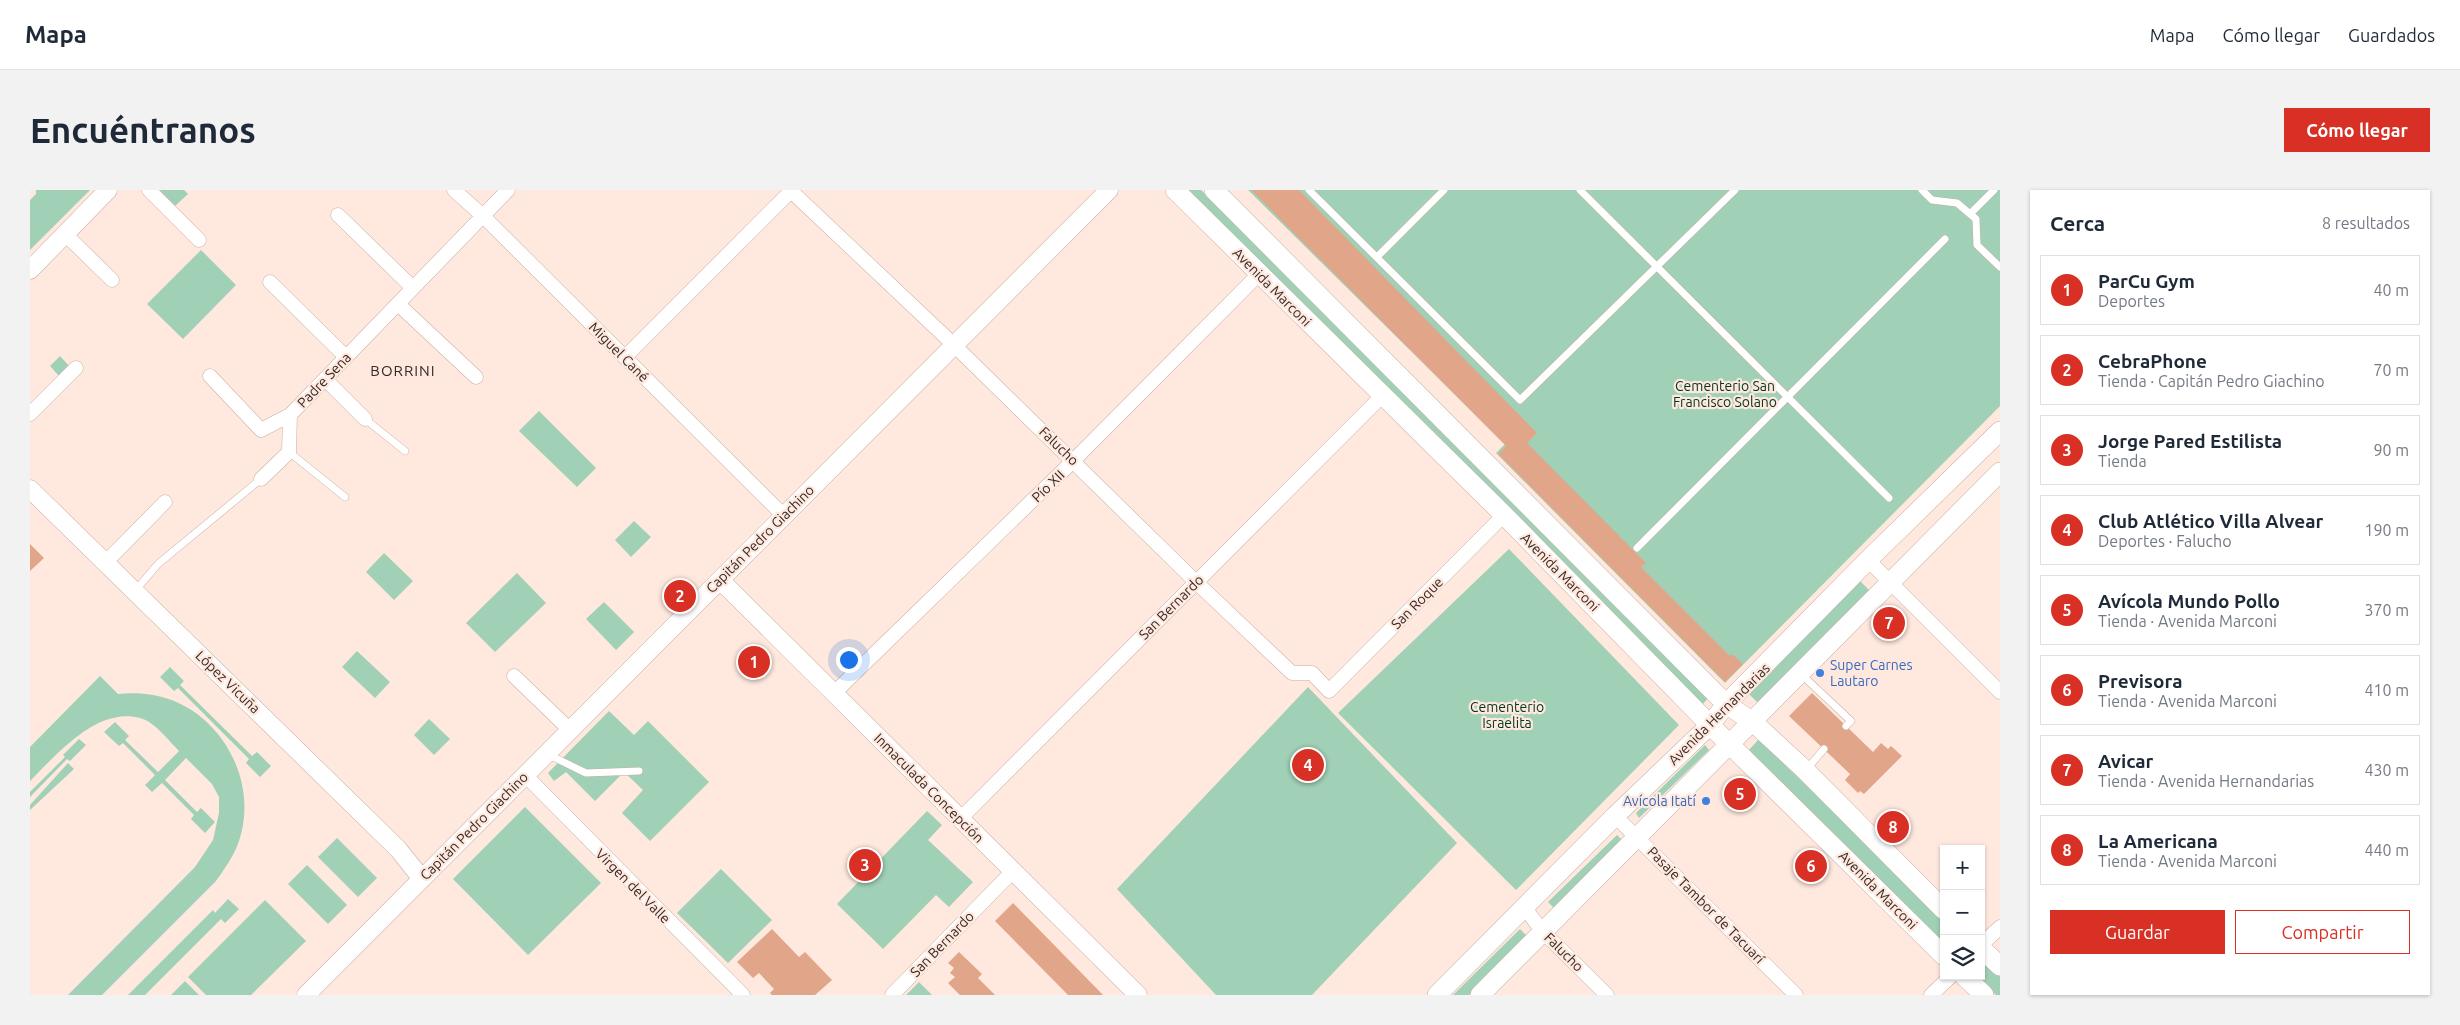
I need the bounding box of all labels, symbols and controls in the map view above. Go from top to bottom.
text: Mapa [25,21,87,48]
text: Mapa [2150,25,2195,45]
text: Cómo llegar [2223,25,2320,45]
text: Guardados [2348,25,2435,45]
button: Cómo llegar [2284,108,2430,152]
text: Encuéntranos [30,110,256,150]
text: Cerca [2050,211,2105,235]
text: 8 resultados [2322,214,2410,232]
street label: Avenida Marconi [1230,245,1314,329]
text: ParCu Gym [2098,270,2195,292]
text: 1 [2062,281,2072,299]
text: 40 m [2373,281,2409,299]
text: Deportes [2098,292,2165,310]
street label: Miguel Cané [586,319,652,385]
street label: Padre Sena [294,349,354,411]
text: CebraPhone [2098,350,2207,372]
text: 2 [2062,361,2072,379]
text: 70 m [2373,361,2409,379]
district label: BORRINI [370,362,436,379]
text: Tienda · Capitán Pedro Giachino [2098,372,2325,390]
park label: Cementerio San Francisco Solano [1673,378,1777,410]
street label: Falucho [1036,423,1082,469]
text: Jorge Pared Estilista [2098,430,2282,452]
text: 3 [2062,441,2072,459]
text: 90 m [2373,441,2409,459]
text: Tienda [2098,452,2147,470]
street label: Pío XII [1028,467,1068,505]
street label: Capitán Pedro Giachino [703,482,817,596]
text: Club Atlético Villa Alvear [2098,510,2323,532]
text: 4 [2062,521,2072,539]
text: 190 m [2364,521,2409,539]
street label: Avenida Marconi [1518,530,1602,614]
text: Deportes · Falucho [2098,532,2232,550]
street label: San Bernardo [1135,571,1207,643]
street label: San Roque [1388,574,1446,632]
pin: 2 [664,577,696,615]
text: Avícola Mundo Pollo [2098,590,2280,612]
text: 5 [2062,601,2072,619]
text: 370 m [2364,601,2409,619]
pin: 7 [1873,604,1905,642]
text: Tienda · Avenida Marconi [2098,612,2277,630]
pin: 1 [738,643,770,681]
street label: López Vicuña [192,647,264,717]
your location [836,647,862,673]
place label: Super Carnes Lautaro [1830,657,1913,689]
street label: Avenida Hernandarias [1665,660,1773,768]
marker: Super Carnes Lautaro [1814,667,1826,679]
text: Previsora [2098,670,2182,692]
text: 6 [2062,681,2072,699]
text: 410 m [2364,681,2409,699]
text: Tienda · Avenida Marconi [2098,692,2277,710]
park label: Cementerio Israelita [1470,699,1544,731]
street label: Inmaculada Concepción [871,730,987,846]
pin: 4 [1292,746,1324,784]
text: Avicar [2098,750,2153,772]
text: 7 [2062,761,2072,779]
text: 430 m [2364,761,2409,779]
street label: Capitán Pedro Giachino [417,769,531,883]
text: Tienda · Avenida Hernandarias [2098,772,2314,790]
pin: 5 [1724,775,1756,813]
place label: Avícola Itatí [1623,793,1697,809]
marker: Avícola Itatí [1700,795,1712,807]
pin: 8 [1877,808,1909,846]
text: La Americana [2098,830,2218,852]
text: 8 [2062,841,2072,859]
text: 440 m [2364,841,2409,859]
street label: Pasaje Tambor de Tacuarí [1644,843,1768,967]
street label: Virgen del Valle [592,845,674,927]
map controls [1940,845,1985,980]
button: + [1940,845,1985,890]
pin: 3 [849,846,881,884]
pin: 6 [1795,847,1827,885]
street label: Avenida Marconi [1836,848,1920,932]
text: Tienda · Avenida Marconi [2098,852,2277,870]
button: − [1940,890,1985,935]
street label: San Bernardo [907,908,977,980]
button: Guardar [2050,910,2225,954]
button: Compartir [2235,910,2410,954]
street label: Falucho [1541,929,1587,975]
button: layers [1940,935,1985,980]

